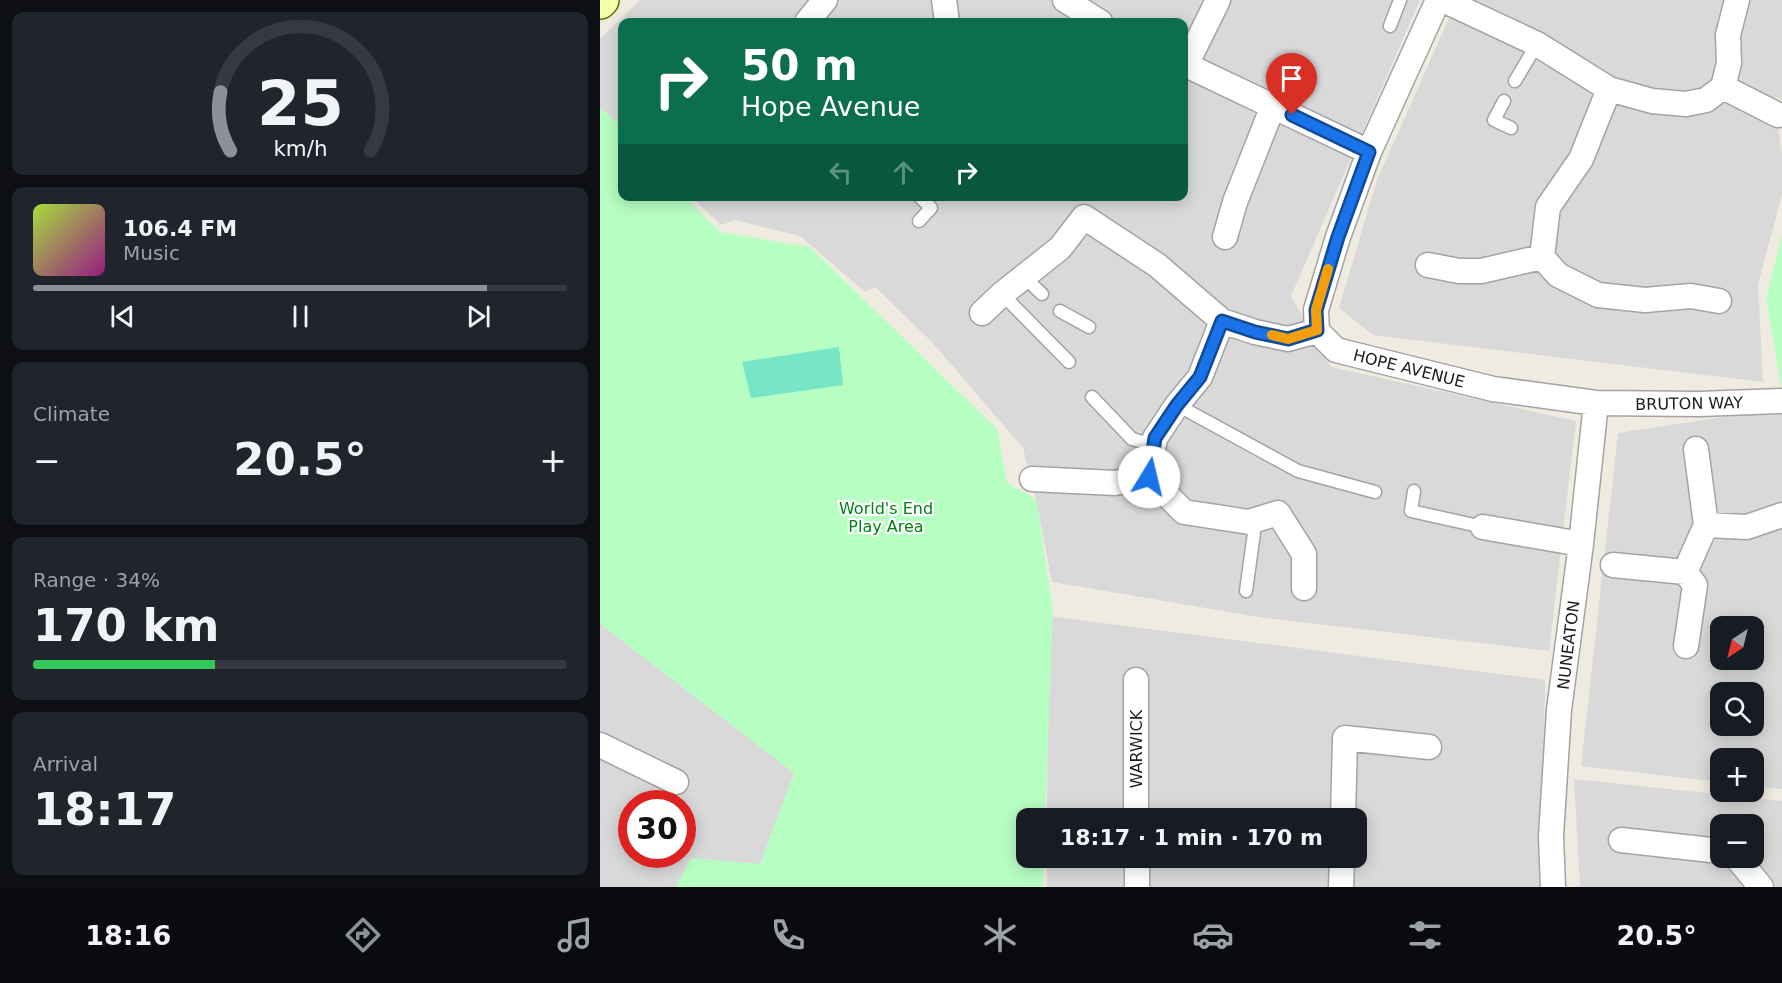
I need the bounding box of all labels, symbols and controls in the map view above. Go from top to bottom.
text: 50 m [741,41,858,90]
icon: right [642,42,720,120]
pin [1266,53,1317,115]
icon: arrive [1275,62,1308,95]
text: 25 [257,67,343,140]
text: Hope Avenue [741,91,920,122]
text: km/h [273,136,327,161]
icon: left [824,156,857,189]
icon: ahead [887,156,920,189]
icon: right [950,156,983,189]
text: 106.4 FM [123,216,237,241]
text: Music [123,241,180,265]
icon: previous [106,300,139,333]
icon: pause [284,300,317,333]
icon: next [462,300,495,333]
street label: HOPE AVENUE [1351,345,1467,392]
street label: BRUTON WAY [1635,393,1743,414]
text: Climate [33,402,110,426]
text: 20.5° [233,433,367,486]
text: − [33,441,61,480]
text: + [539,441,567,480]
position arrow [1117,445,1181,509]
park label: World's End Play Area [839,499,933,536]
text: Range · 34% [33,568,160,592]
text: 170 km [33,599,219,652]
street label: NUNEATON [1554,599,1583,691]
north arrow [1710,616,1764,670]
map controls [1710,616,1764,868]
button: search [1710,682,1764,736]
street label: WARWICK [1127,709,1146,788]
button: + [1710,748,1764,802]
text: Arrival [33,752,98,776]
text: 18:17 [33,783,176,836]
speed limit sign: 30 [618,790,696,868]
button: − [1710,814,1764,868]
text: 18:17 · 1 min · 170 m [1060,825,1323,850]
icon: directions [342,914,384,956]
icon: music [554,914,596,956]
icon: phone [767,914,809,956]
icon: climate [979,914,1021,956]
icon: car [1192,914,1234,956]
icon: filters [1404,914,1446,956]
text: 18:16 [85,920,171,951]
text: 20.5° [1617,920,1697,951]

